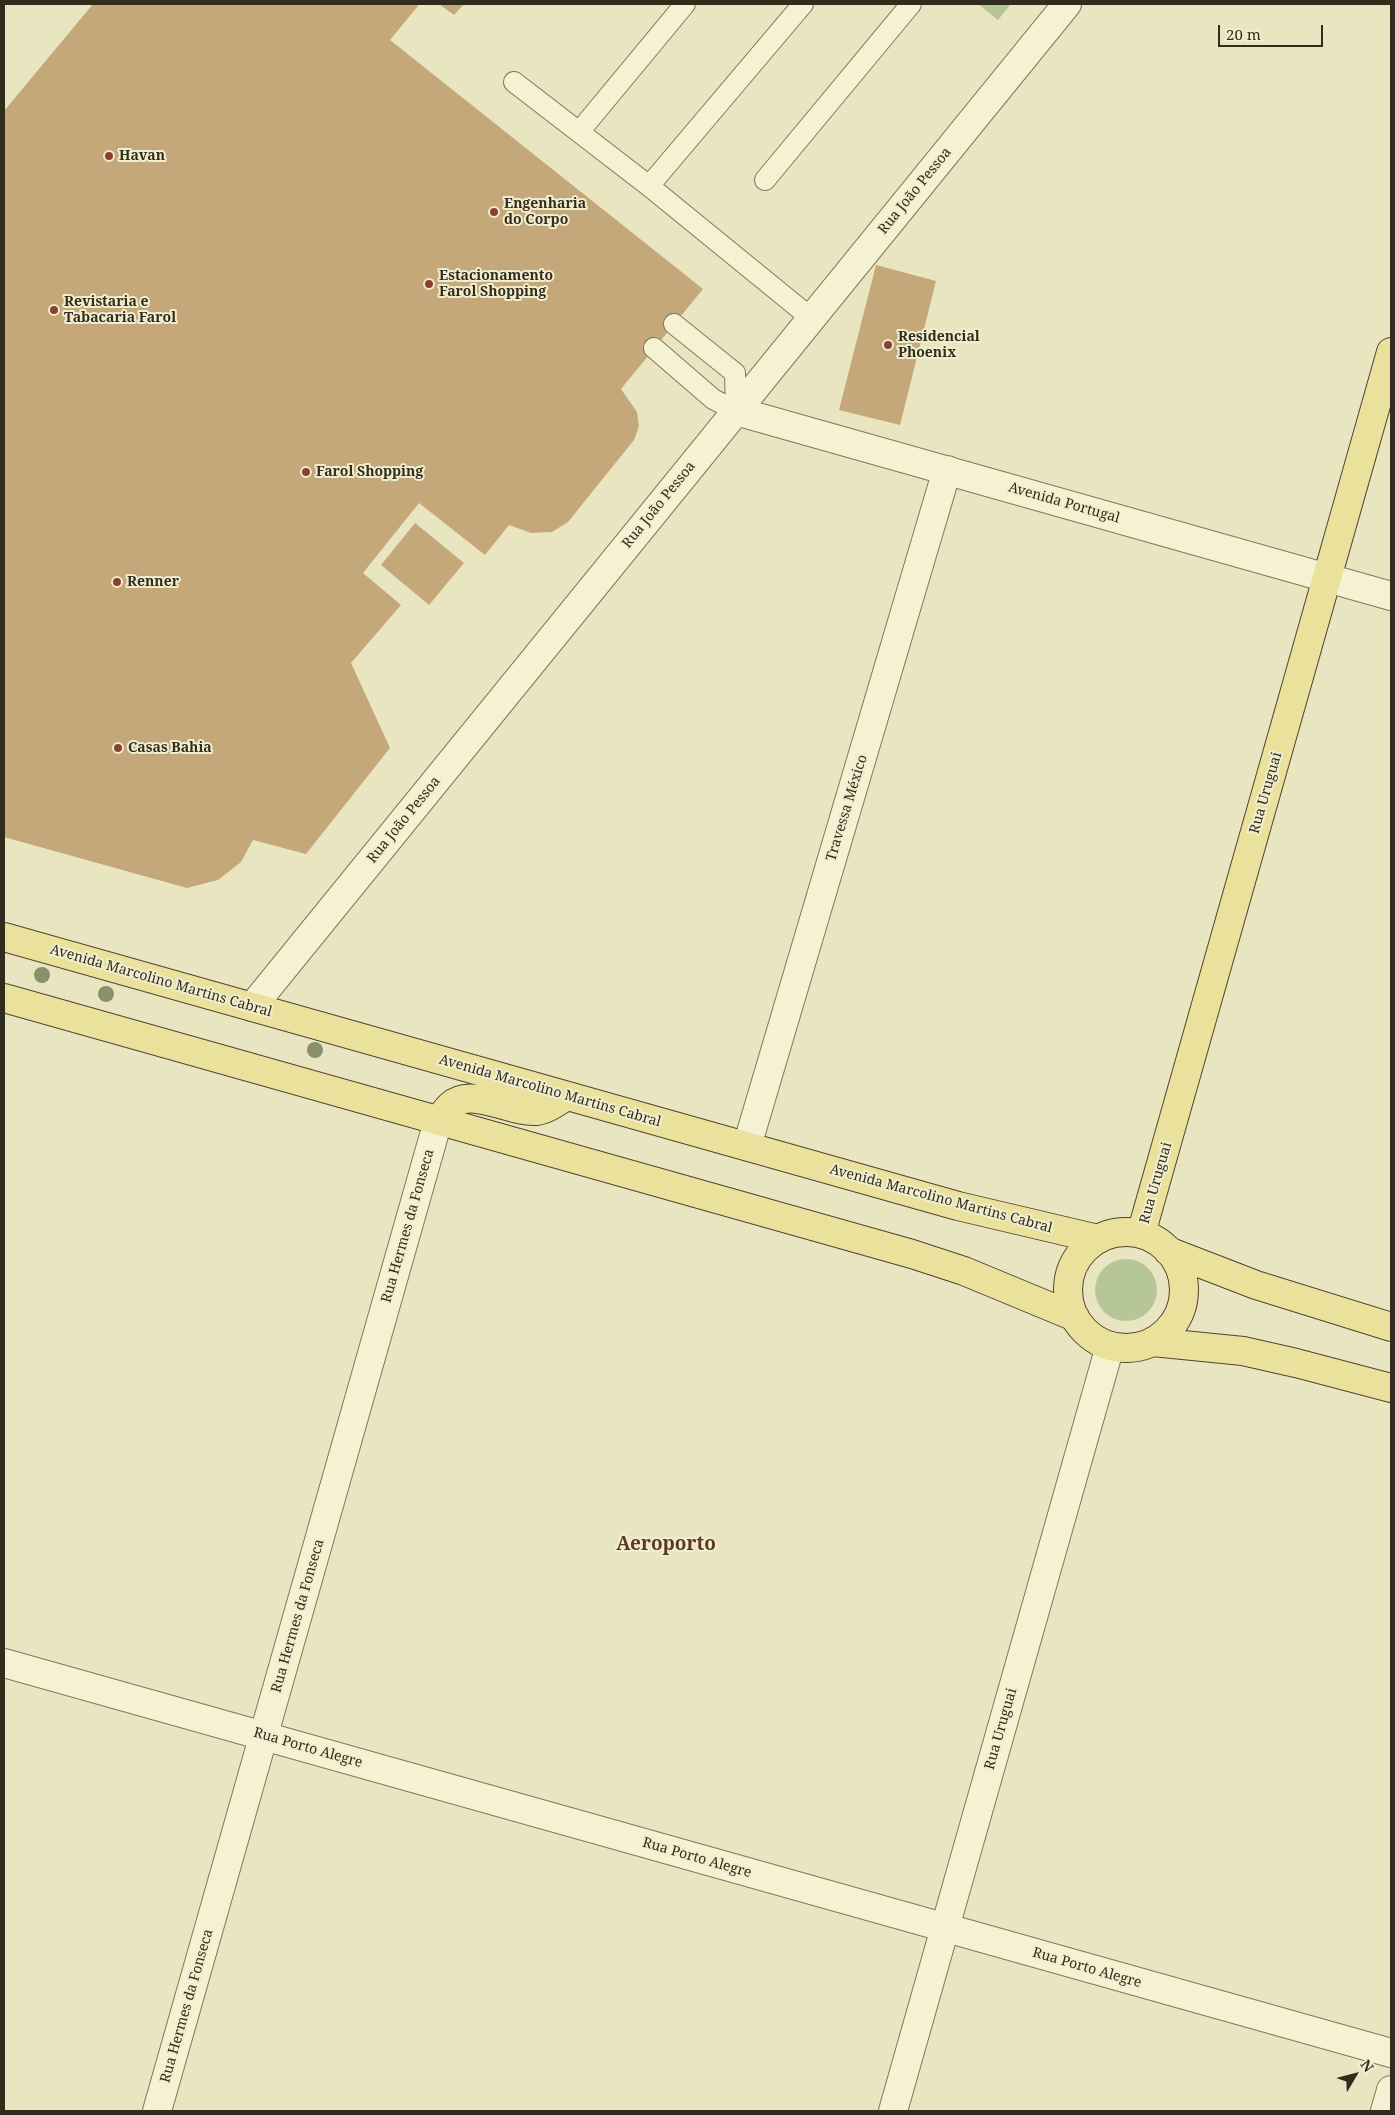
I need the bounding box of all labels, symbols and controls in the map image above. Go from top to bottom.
scale bar [1220,15,1325,47]
text: 20 m [1226,24,1261,44]
street label: Rua João Pessoa [875,144,955,238]
place label: Havan [119,148,165,164]
marker: Havan [103,150,115,162]
place label: Engenharia do Corpo [504,196,586,228]
marker: Engenharia do Corpo [488,206,500,218]
place label: Estacionamento Farol Shopping [439,268,553,300]
marker: Estacionamento Farol Shopping [423,278,435,290]
place label: Revistaria e Tabacaria Farol [64,294,176,326]
marker: Revistaria e Tabacaria Farol [48,304,60,316]
place label: Residencial Phoenix [898,329,980,362]
marker: Residencial Phoenix [882,339,894,351]
street label: Rua João Pessoa [619,458,699,552]
place label: Farol Shopping [316,464,423,480]
marker: Farol Shopping [300,466,312,478]
street label: Avenida Portugal [1006,479,1122,527]
place label: Renner [127,574,179,590]
marker: Renner [111,576,123,588]
place label: Casas Bahia [128,740,212,756]
marker: Casas Bahia [112,742,124,754]
street label: Rua Uruguai [1246,750,1286,836]
street label: Travessa México [823,753,871,863]
street label: Rua João Pessoa [364,773,444,867]
street label: Avenida Marcolino Martins Cabral [48,941,274,1021]
street label: Avenida Marcolino Martins Cabral [437,1051,663,1131]
street label: Rua Uruguai [1136,1140,1176,1226]
street label: Rua Hermes da Fonseca [378,1147,438,1305]
street label: Avenida Marcolino Martins Cabral [828,1161,1054,1237]
district label: Aeroporto [616,1534,716,1556]
street label: Rua Hermes da Fonseca [268,1537,328,1695]
street label: Rua Uruguai [981,1686,1021,1772]
street label: Rua Porto Alegre [252,1724,364,1772]
street label: Rua Porto Alegre [641,1834,753,1882]
street label: Rua Hermes da Fonseca [157,1927,217,2085]
street label: Rua Porto Alegre [1031,1944,1143,1992]
north arrow [1330,2050,1380,2100]
text: N [1356,2056,1378,2076]

